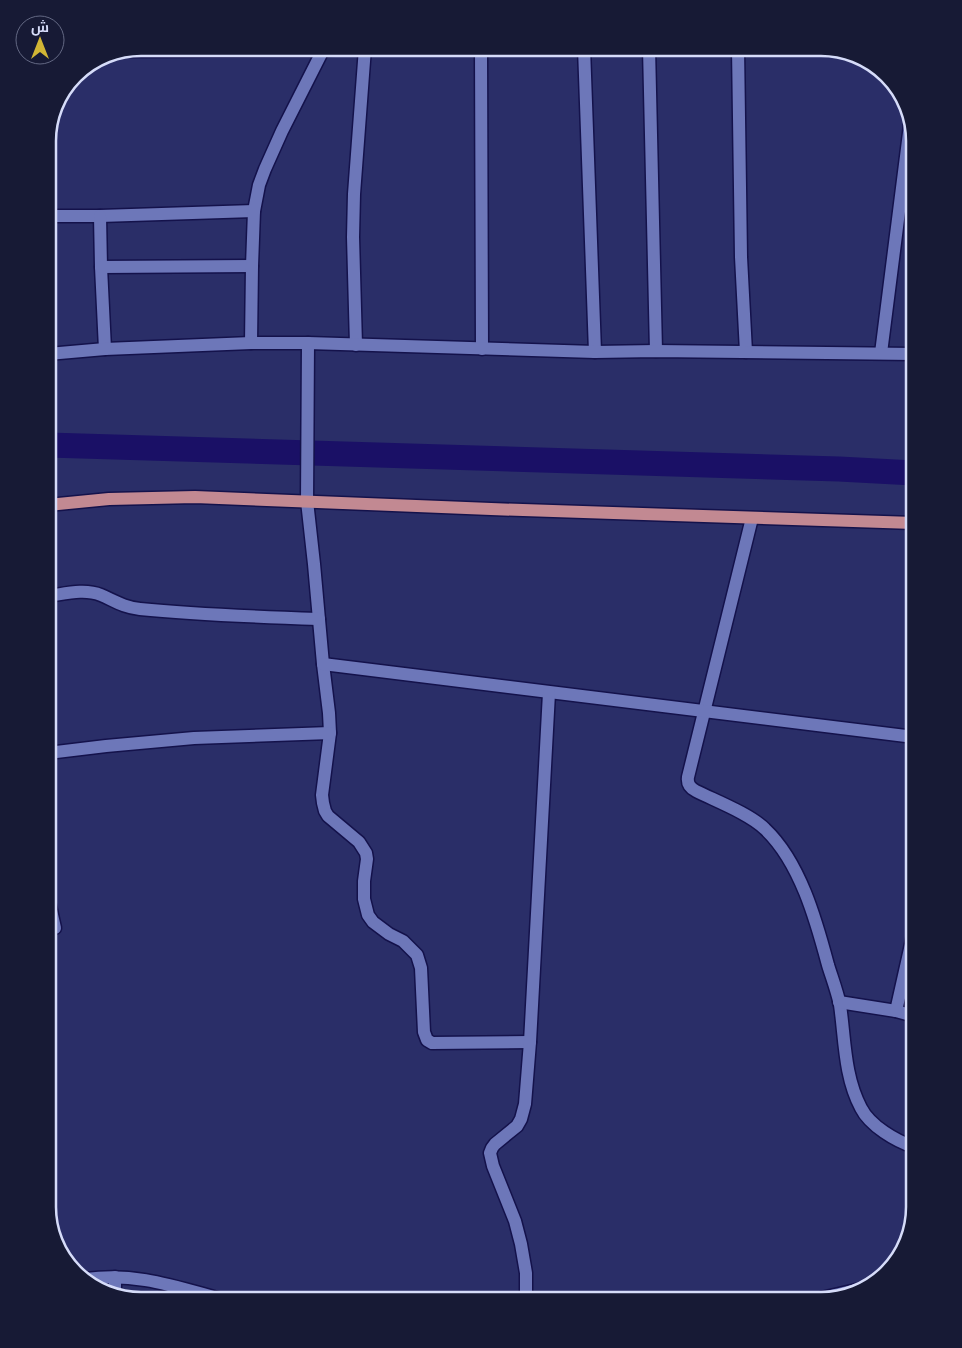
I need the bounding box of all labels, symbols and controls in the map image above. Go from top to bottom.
north arrow [15,15,65,65]
text: ش [31,18,49,36]

